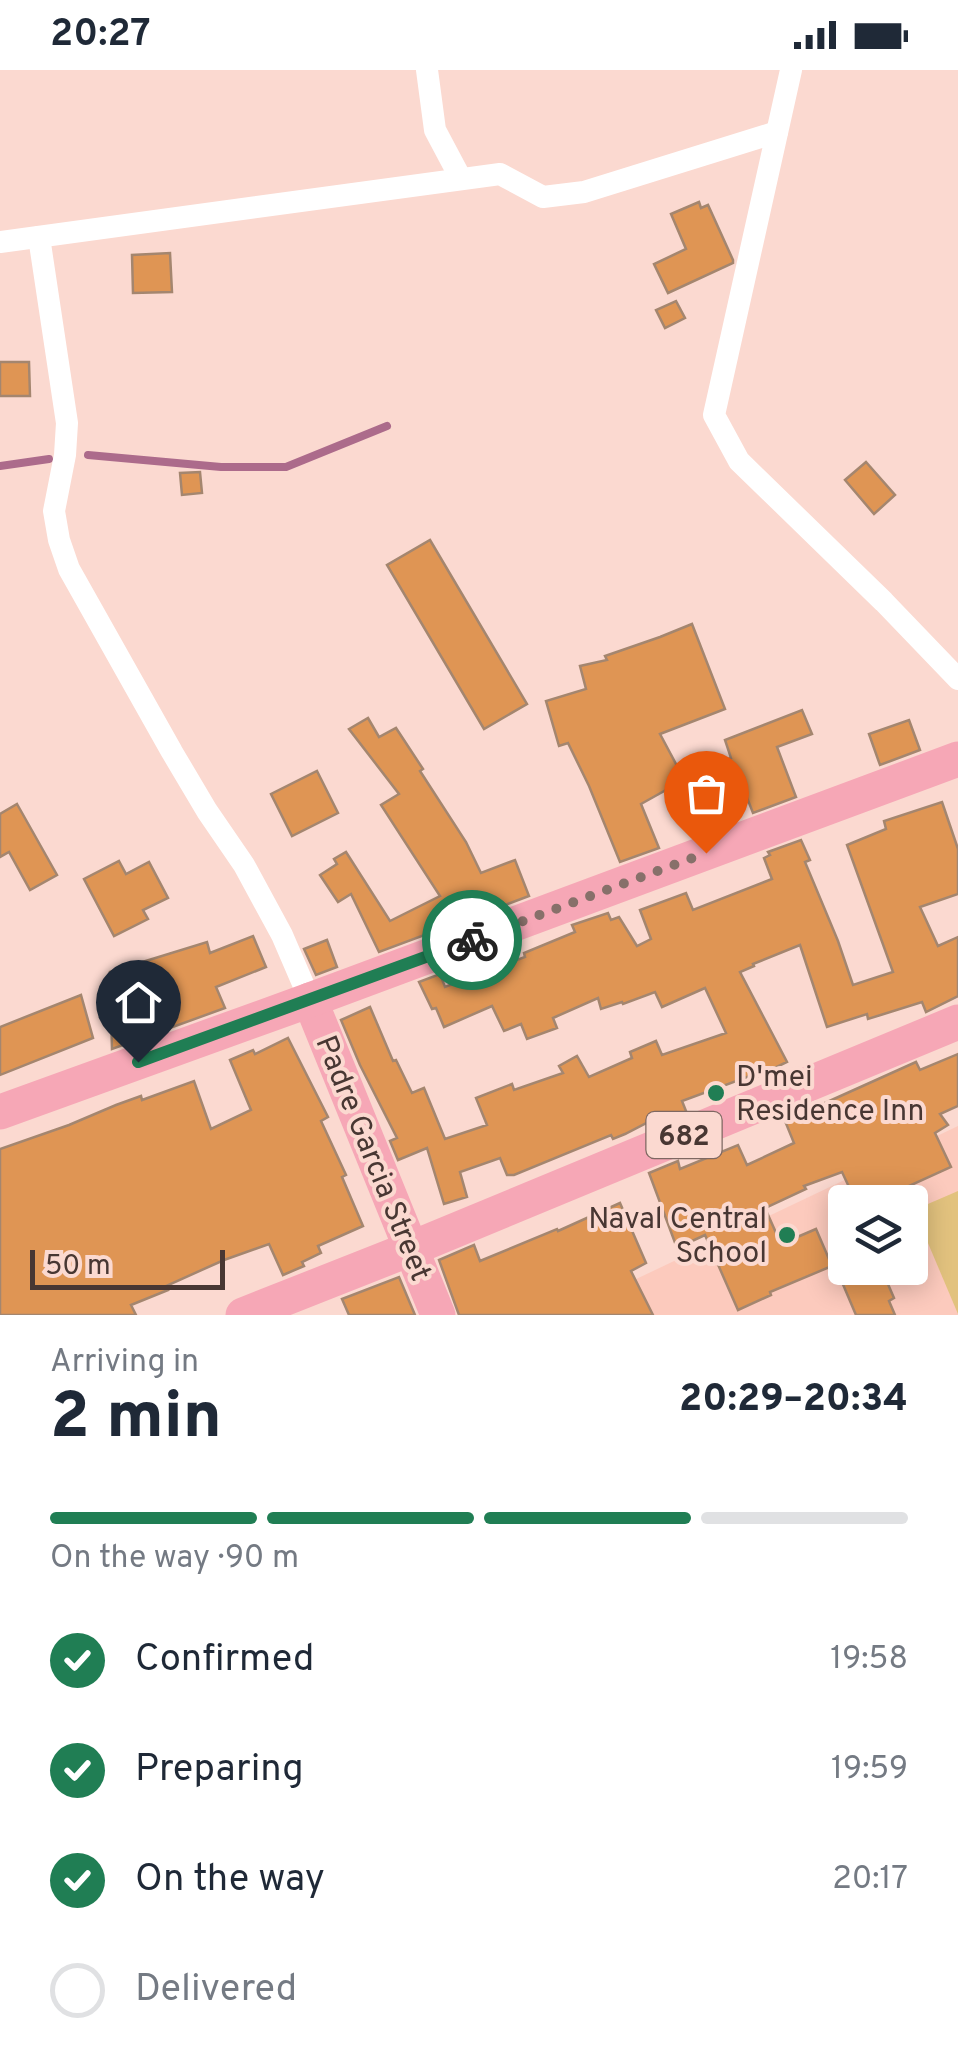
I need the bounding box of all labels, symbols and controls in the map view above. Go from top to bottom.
text: 20:27 [50,11,151,60]
pin [664,751,749,854]
icon: bag [679,766,734,821]
courier [422,890,522,990]
icon: bike [445,913,500,968]
pin [96,960,181,1063]
icon: home [111,975,166,1030]
street label: Padre Garcia Street [306,1031,438,1287]
place label: D'mei Residence Inn [736,1060,924,1131]
marker: D'mei Residence Inn [705,1082,727,1104]
road number: 682 [646,1112,722,1158]
map controls [828,1185,928,1285]
button: layers [828,1185,928,1285]
place label: Naval Central School [588,1202,767,1273]
marker: Naval Central School [776,1224,798,1246]
scale bar [30,1245,225,1290]
text: 50 m [45,1249,111,1285]
text: Arriving in [50,1343,199,1383]
text: 20:29–20:34 [679,1376,908,1425]
text: 2 min [50,1379,222,1461]
text: On the way · 90 m [50,1539,299,1579]
icon: check [50,1633,105,1688]
text: Confirmed [135,1636,314,1685]
text: 19:58 [830,1640,908,1680]
icon: check [50,1743,105,1798]
text: Preparing [135,1746,304,1795]
text: 19:59 [831,1750,908,1790]
icon: check [50,1853,105,1908]
text: On the way [135,1856,325,1905]
text: 20:17 [832,1860,908,1900]
text: Delivered [135,1966,297,2015]

